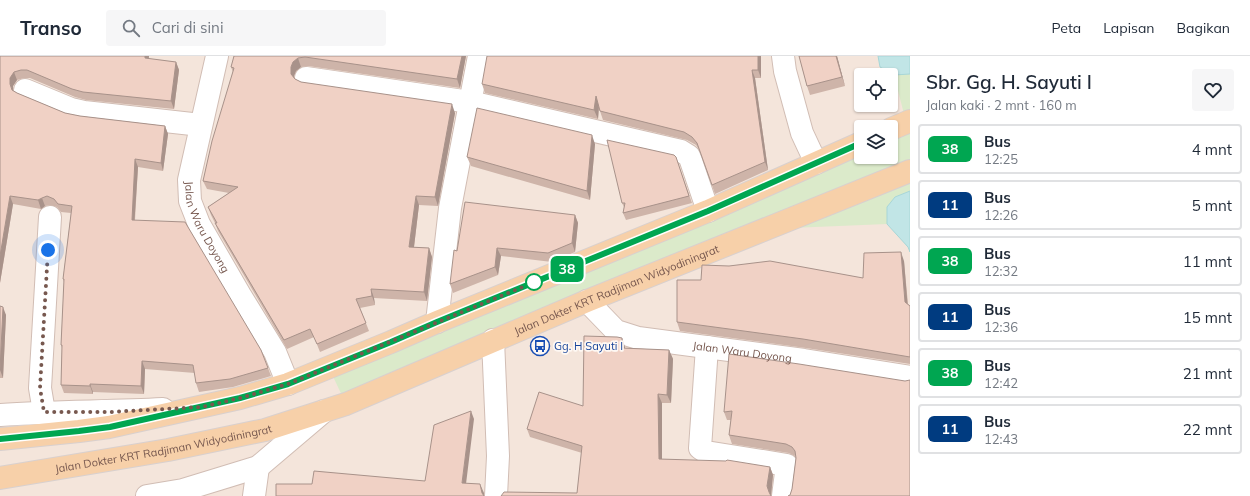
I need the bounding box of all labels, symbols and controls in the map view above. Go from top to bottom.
search box [106,10,386,46]
text: Transo [20,16,82,40]
icon: search [120,17,142,39]
text: Cari di sini [152,18,223,37]
text: Peta [1052,19,1081,37]
text: Lapisan [1103,19,1155,37]
text: Bagikan [1177,19,1230,37]
map controls [854,68,898,164]
button: locate [854,68,898,112]
button: heart [1192,69,1234,111]
text: Sbr. Gg. H. Sayuti I [926,70,1092,94]
text: Jalan kaki · 2 mnt · 160 m [926,97,1077,113]
button: layers [854,120,898,164]
text: Bus [984,132,1011,151]
text: 38 [942,140,958,158]
text: 4 mnt [1192,140,1232,159]
text: 12:25 [984,151,1018,167]
street label: Jalan Waru Doyong [182,181,233,275]
text: Bus [984,188,1011,207]
text: 11 [942,196,958,214]
text: 5 mnt [1192,196,1232,215]
text: 12:26 [984,207,1018,223]
your location [38,240,58,260]
street label: Jalan Dokter KRT Radjiman Widyodiningrat [512,242,721,338]
text: Bus [984,244,1011,263]
text: 38 [942,252,958,270]
text: 11 mnt [1183,252,1232,271]
line badge: 38 [549,256,585,282]
text: 38 [559,260,575,278]
text: 12:32 [984,263,1018,279]
unlabelled marker [525,273,543,291]
text: Bus [984,300,1011,319]
text: 11 [942,308,958,326]
text: 15 mnt [1183,308,1232,327]
text: 12:36 [984,319,1018,335]
bus stop icon: Gg. H Sayuti I [529,335,551,357]
street label: Jalan Waru Doyong [692,338,793,365]
place label: Gg. H Sayuti I [554,339,623,353]
text: Bus [984,356,1011,375]
text: 38 [942,364,958,382]
text: 21 mnt [1183,364,1232,383]
text: 12:42 [984,375,1018,391]
text: Bus [984,412,1011,431]
text: 11 [942,420,958,438]
text: 22 mnt [1183,420,1232,439]
street label: Jalan Dokter KRT Radjiman Widyodiningrat [54,421,274,476]
text: 12:43 [984,431,1018,447]

